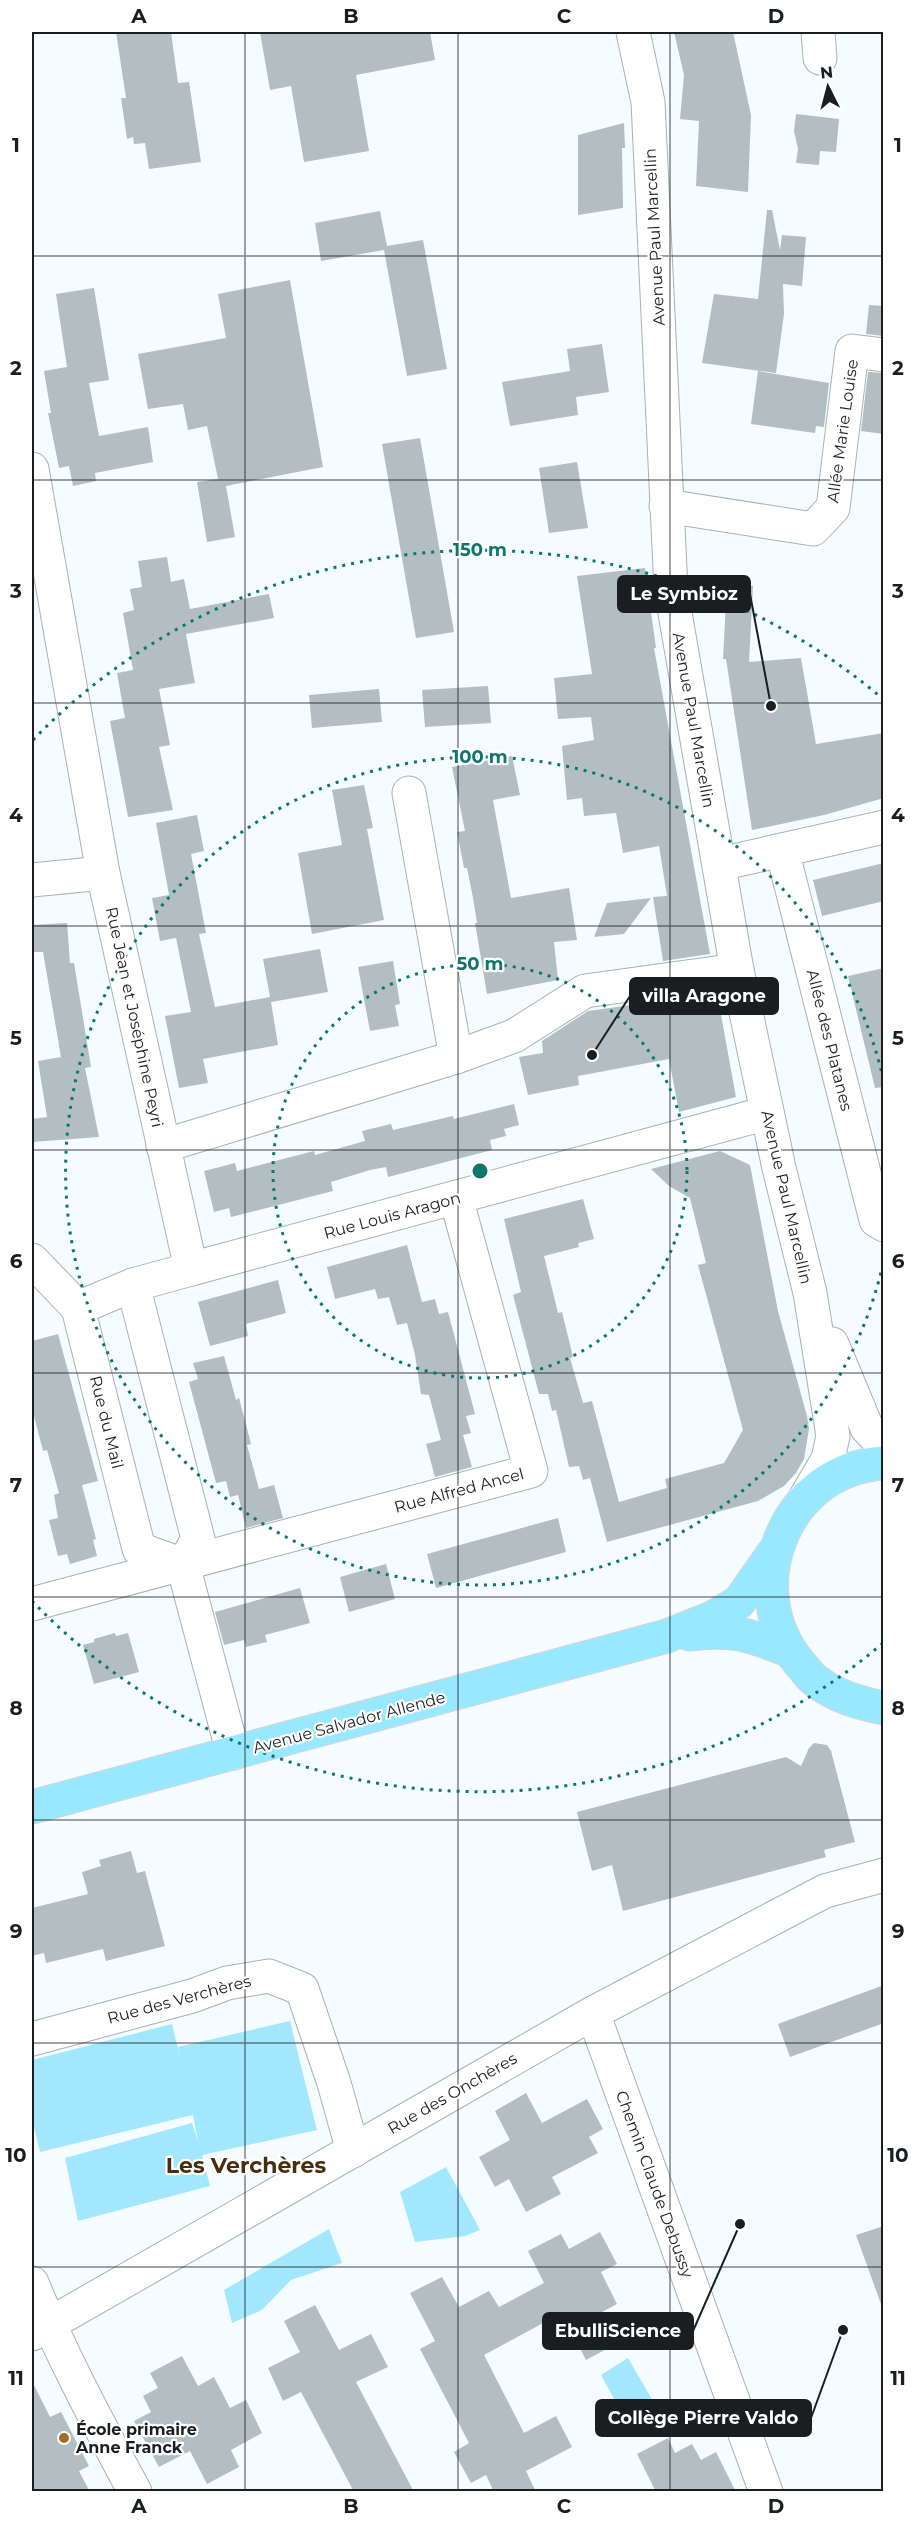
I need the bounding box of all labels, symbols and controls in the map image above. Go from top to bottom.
text: A [130,4,147,28]
text: B [343,4,359,28]
text: C [557,4,572,28]
text: D [768,4,784,28]
north arrow [798,57,858,117]
text: N [819,62,834,83]
text: 1 [12,133,20,157]
text: 1 [894,133,902,157]
street label: Avenue Paul Marcellin [640,148,669,326]
text: 2 [10,356,22,380]
text: 2 [892,356,904,380]
street label: Allée Marie Louise [823,358,862,504]
text: 150 m [453,539,507,561]
callout: Le Symbioz [618,576,750,612]
text: 3 [9,579,22,603]
text: 3 [891,579,904,603]
text: Le Symbioz [630,583,738,605]
street label: Avenue Paul Marcellin [669,631,718,809]
text: 100 m [452,746,508,768]
text: 4 [9,803,23,827]
text: 4 [891,803,905,827]
street label: Rue Jean et Joséphine Peyri [102,905,167,1129]
text: 50 m [457,953,503,975]
street label: Allée des Platanes [803,967,856,1113]
callout: villa Aragone [630,978,778,1014]
text: villa Aragone [641,985,766,1007]
text: 5 [10,1026,22,1050]
text: 5 [892,1026,904,1050]
street label: Avenue Paul Marcellin [757,1108,816,1286]
centre of rings [470,1161,490,1181]
street label: Rue Louis Aragon [322,1188,463,1243]
text: 6 [10,1249,23,1273]
text: 6 [892,1249,905,1273]
street label: Rue du Mail [86,1374,127,1471]
street label: Rue Alfred Ancel [392,1464,526,1517]
text: 7 [10,1473,22,1497]
text: 7 [892,1473,904,1497]
street label: Avenue Salvador Allende [251,1688,447,1757]
text: 8 [9,1696,23,1720]
text: 8 [891,1696,905,1720]
text: 9 [10,1919,22,1943]
text: 9 [892,1919,904,1943]
street label: Rue des Verchères [105,1971,253,2028]
street label: Rue des Onchères [384,2049,520,2138]
street label: Chemin Claude Debussy [612,2088,697,2280]
text: 10 [5,2143,27,2167]
text: 10 [887,2143,909,2167]
district label: Les Verchères [166,2152,326,2179]
callout: EbulliScience [543,2313,693,2349]
text: EbulliScience [555,2320,681,2342]
text: 11 [8,2366,24,2390]
text: 11 [890,2366,906,2390]
callout: Collège Pierre Valdo [596,2400,811,2436]
text: Collège Pierre Valdo [608,2407,799,2429]
place label: École primaire Anne Franck [75,2420,197,2457]
marker: École primaire Anne Franck [57,2431,71,2445]
text: A [130,2494,147,2518]
text: B [343,2494,359,2518]
text: C [557,2494,572,2518]
text: D [768,2494,784,2518]

